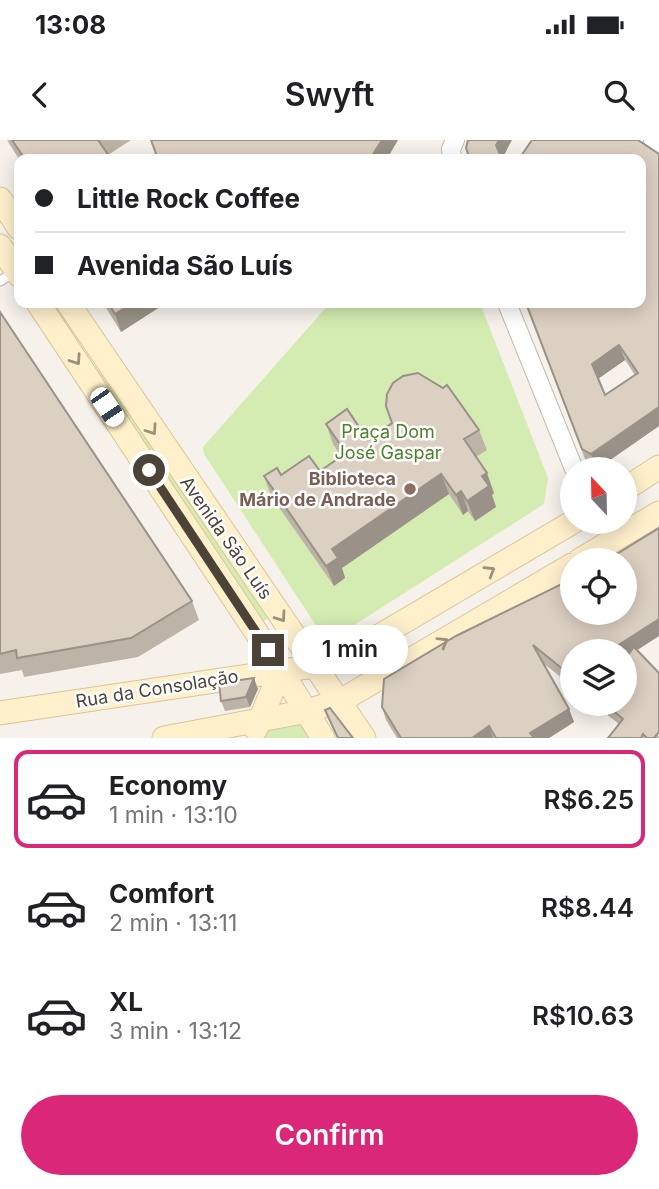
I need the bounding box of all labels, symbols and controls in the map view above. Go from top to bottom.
text: 13:08 [35,9,106,40]
text: Swyft [285,75,374,114]
icon: back [21,76,59,114]
icon: search [600,76,638,114]
text: Little Rock Coffee [77,183,300,214]
text: Avenida São Luís [77,250,293,281]
one-way arrow [67,352,80,365]
car [87,384,128,430]
park label: Praça Dom José Gaspar [334,421,442,463]
one-way arrow [144,422,157,435]
route start [133,454,165,486]
north arrow [560,457,637,534]
map controls [560,457,637,716]
place label: Biblioteca Mário de Andrade [239,468,396,510]
street label: Avenida São Luís [176,472,277,603]
marker: Biblioteca Mário de Andrade [402,481,418,497]
button: locate [560,548,637,625]
one-way arrow [483,566,496,579]
one-way arrow [273,609,285,622]
callout: 1 min [292,626,408,674]
route end [252,634,284,666]
text: 1 min [322,635,378,663]
one-way arrow [435,637,448,650]
button: layers [560,639,637,716]
street label: Rua da Consolação [74,665,240,712]
icon: car [25,768,88,831]
text: Economy [109,770,227,801]
text: R$6.25 [543,784,634,815]
text: 1 min · 13:10 [109,801,238,829]
icon: car [25,876,88,939]
text: Comfort [109,878,214,909]
text: R$8.44 [541,892,634,923]
text: 2 min · 13:11 [109,909,237,937]
icon: car [25,984,88,1047]
text: XL [109,986,143,1017]
text: R$10.63 [532,1000,634,1031]
text: 3 min · 13:12 [109,1017,242,1045]
button: Confirm [21,1095,638,1175]

